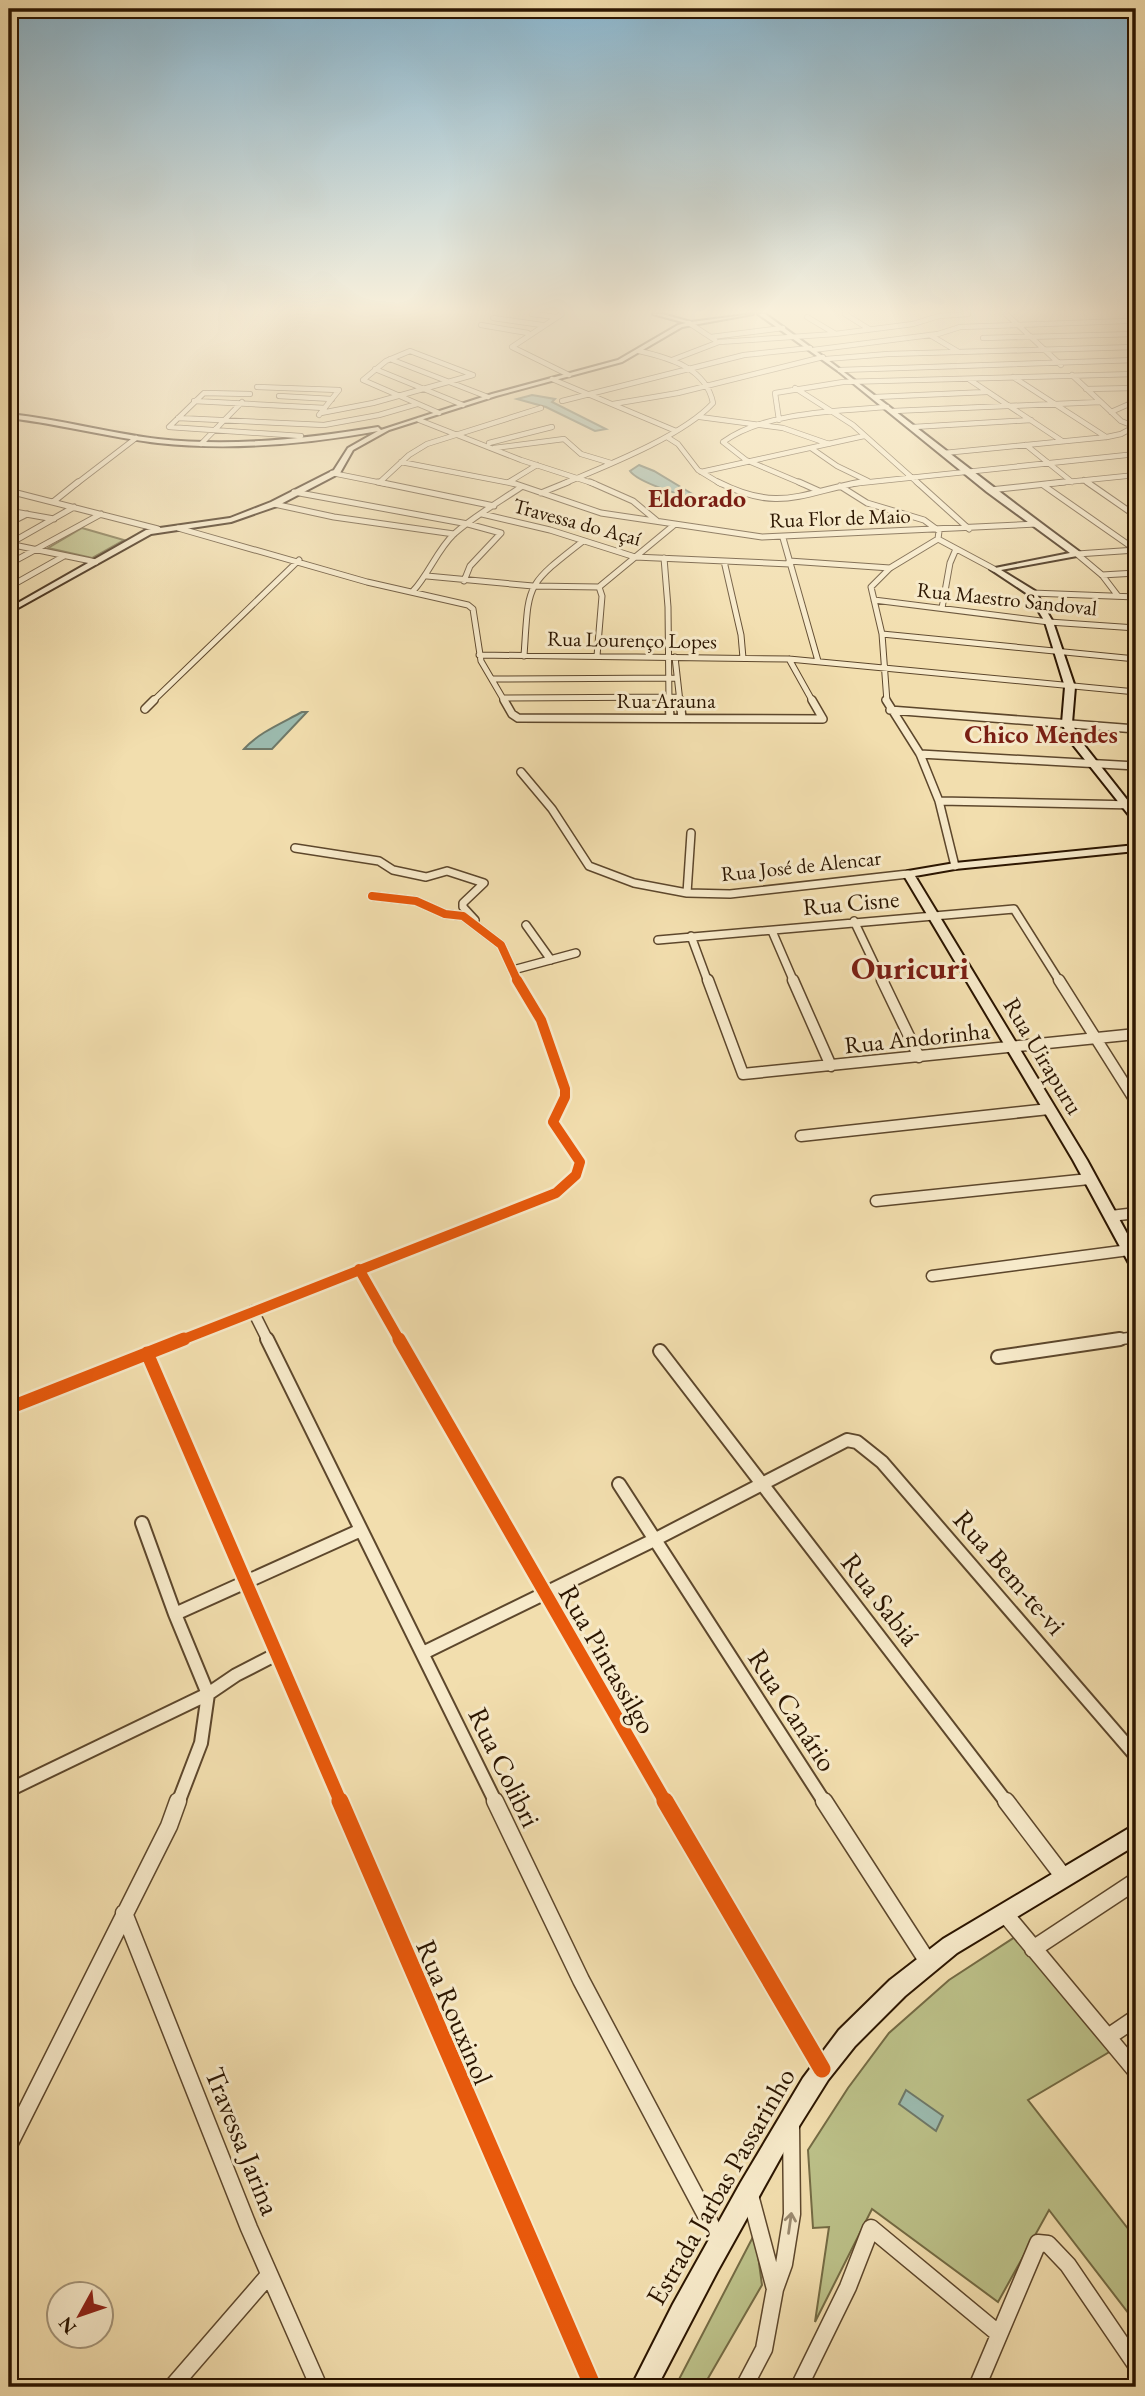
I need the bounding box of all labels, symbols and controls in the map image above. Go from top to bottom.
district label: Eldorado [648,481,746,515]
street label: Travessa do Açaí [510,491,645,552]
street label: Rua Flor de Maio [769,502,911,533]
street label: Rua Maestro Sandoval [916,576,1098,621]
street label: Rua Lourenço Lopes [547,625,717,654]
street label: Rua Arauna [616,687,716,714]
district label: Chico Mendes [964,717,1118,751]
street label: Rua José de Alencar [720,844,882,887]
street label: Rua Cisne [801,883,901,922]
district label: Ouricuri [851,947,970,989]
street label: Rua Uirapuru [996,992,1091,1120]
street label: Rua Andorinha [843,1014,992,1061]
street label: Rua Bem-te-vi [946,1502,1074,1642]
street label: Rua Sabiá [834,1545,929,1653]
street label: Rua Pintassilgo [551,1578,665,1740]
street label: Rua Canário [740,1642,846,1778]
street label: Rua Colibri [461,1701,550,1833]
street label: Rua Rouxinol [408,1934,502,2090]
street label: Estrada Jarbas Passarinho [637,2061,803,2311]
street label: Travessa Jarina [197,2062,289,2221]
one-way arrow [784,2212,797,2235]
north arrow [46,2280,116,2350]
text: N [52,2311,82,2340]

